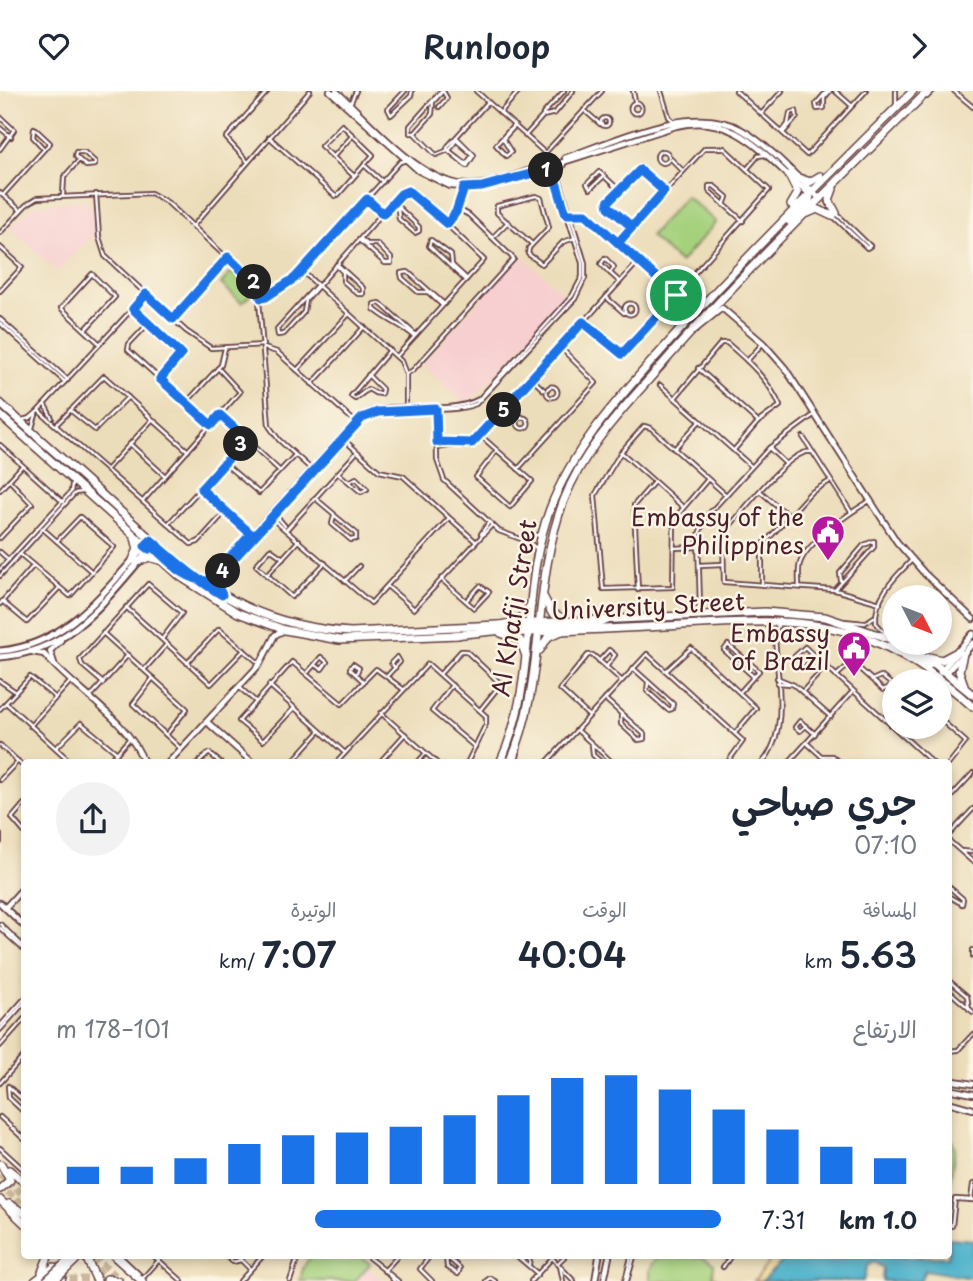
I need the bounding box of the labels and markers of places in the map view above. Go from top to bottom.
pin: 1 [528,153,564,187]
pin: 2 [236,265,272,299]
pin [646,265,706,325]
pin: 5 [486,393,522,427]
pin: 3 [224,427,258,461]
place label: Embassy of the Philippines [631,498,804,562]
public building icon: Embassy of the Philippines [809,513,847,562]
pin: 4 [206,553,241,589]
place label: Embassy of Brazil [730,614,830,678]
public building icon: Embassy of Brazil [835,629,873,678]

